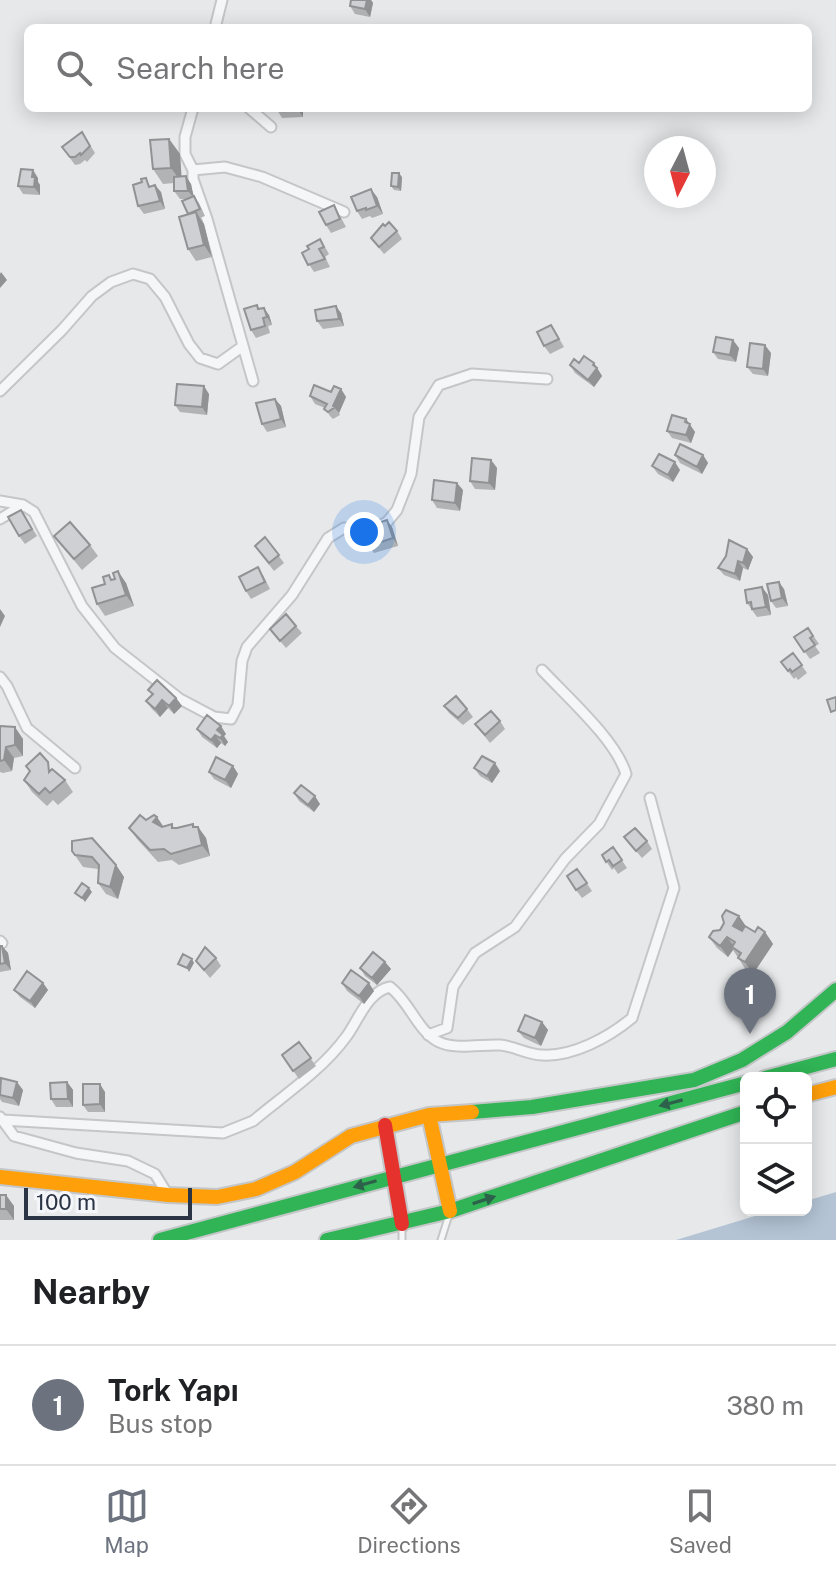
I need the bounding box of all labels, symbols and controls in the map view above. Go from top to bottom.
search box [24,24,812,112]
icon: search [52,46,96,90]
text: Search here [116,50,284,86]
north arrow [644,136,716,208]
your location [344,512,384,552]
pin: 1 [724,968,776,1034]
map controls [740,1072,812,1216]
button: locate [740,1072,812,1144]
one-way arrow [658,1097,683,1109]
button: layers [740,1144,812,1216]
one-way arrow [353,1178,377,1191]
scale bar [24,1184,192,1220]
text: 100 m [36,1189,96,1215]
one-way arrow [472,1193,496,1205]
text: Nearby [32,1272,150,1312]
text: Tork Yapı [108,1372,239,1408]
text: 1 [52,1390,64,1421]
text: 380 m [726,1390,804,1421]
text: Bus stop [108,1408,213,1439]
tab: Map [104,1484,149,1558]
tab: Directions [357,1484,461,1558]
tab: Saved [669,1484,732,1558]

